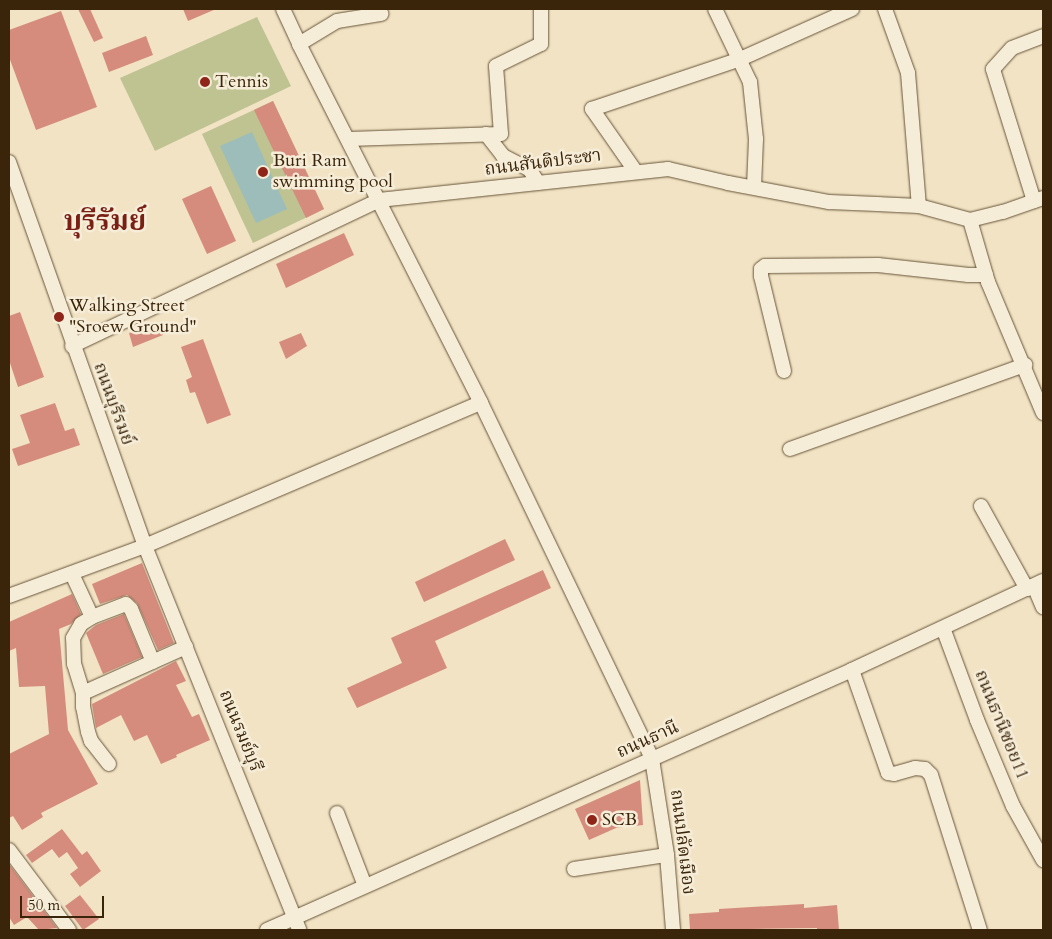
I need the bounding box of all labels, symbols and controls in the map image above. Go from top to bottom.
place label: Tennis [215,71,268,93]
marker: Tennis [199,76,211,88]
street label: ถนนสันติประชา [483,145,603,181]
place label: Buri Ram swimming pool [273,151,393,193]
marker: Buri Ram swimming pool [257,166,269,178]
district label: บุรีรัมย์ [64,204,146,238]
place label: Walking Street "Sroew Ground" [69,296,197,338]
marker: Walking Street "Sroew Ground" [53,311,65,323]
street label: ถนนบุรีรมย์ [88,360,138,448]
street label: ถนนธานีซอย11 [969,667,1033,783]
street label: ถนนรมย์บุรี [214,687,266,775]
street label: ถนนธานี [614,717,682,763]
street label: ถนนปลัดเมือง [665,788,699,896]
place label: SCB [602,809,637,831]
marker: SCB [586,814,598,826]
scale bar [22,886,106,918]
text: 50 m [28,895,60,915]

